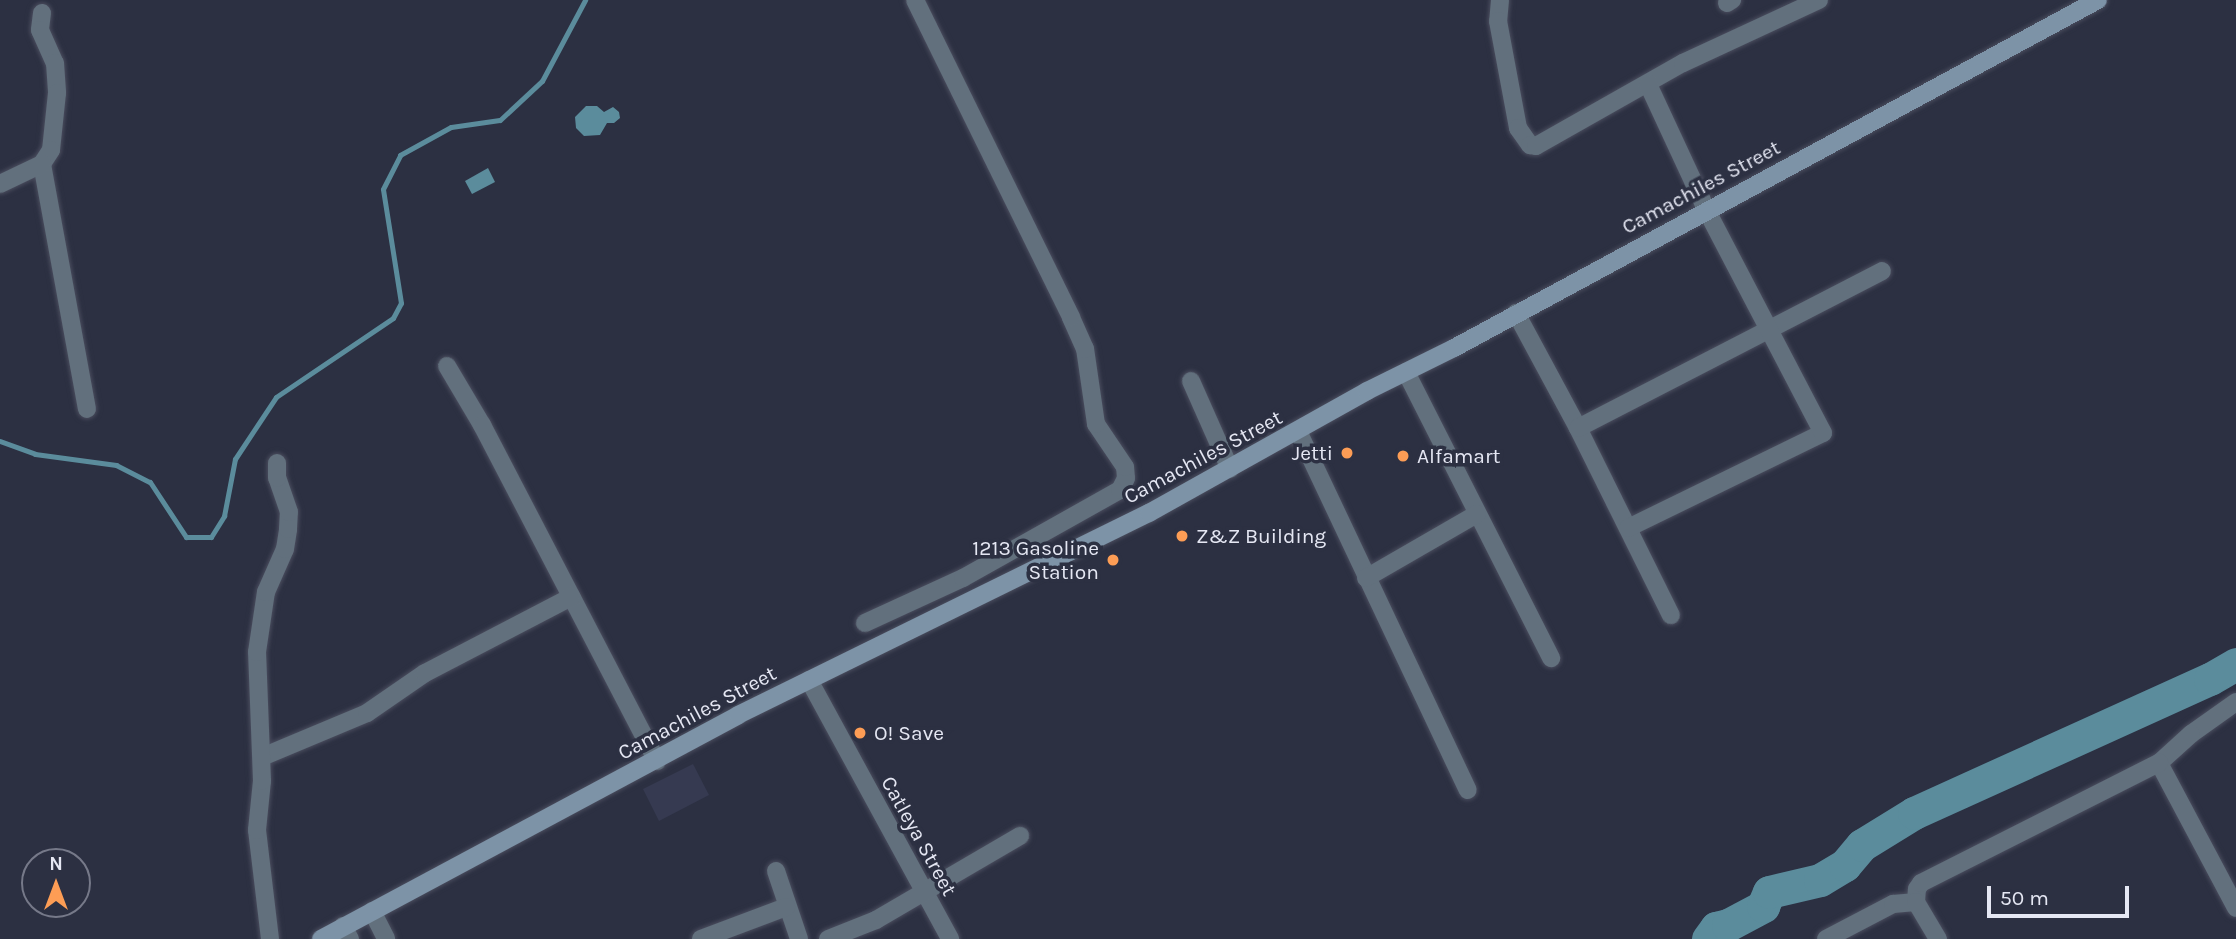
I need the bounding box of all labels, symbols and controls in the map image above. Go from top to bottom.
street label: Camachiles Street [1618,135,1784,239]
street label: Camachiles Street [1120,405,1286,509]
place label: Jetti [1292,440,1333,466]
place label: Alfamart [1417,443,1500,469]
marker: Jetti [1339,445,1355,461]
marker: Alfamart [1395,448,1411,464]
place label: Z&Z Building [1196,523,1326,549]
marker: Z&Z Building [1174,528,1190,544]
place label: 1213 Gasoline Station [972,535,1099,585]
marker: 1213 Gasoline Station [1105,552,1121,568]
street label: Camachiles Street [614,661,780,765]
place label: O! Save [874,720,944,746]
marker: O! Save [852,725,868,741]
street label: Catleya Street [876,772,962,900]
north arrow [21,848,91,918]
text: N [49,853,63,875]
scale bar [1991,872,2133,916]
text: 50 m [2000,886,2049,910]

